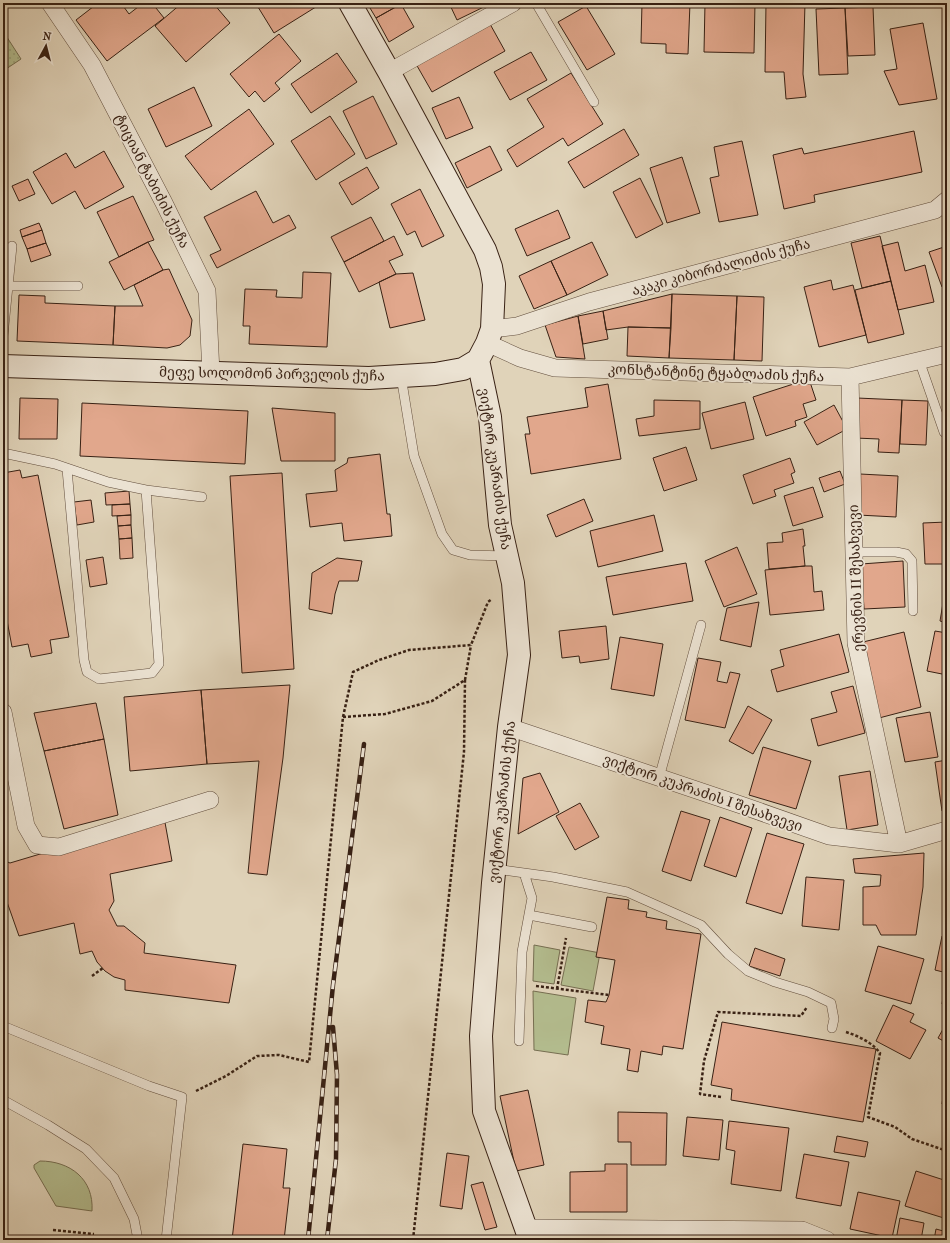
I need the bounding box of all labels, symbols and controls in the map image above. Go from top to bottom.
north arrow [26,26,66,66]
text: N [42,30,53,44]
street label: ტიციან ტაბიძის ქუჩა [111,111,193,251]
street label: აკაკი კიბორძალიძის ქუჩა [630,235,812,299]
street label: კონსტანტინე ტყაბლაძის ქუჩა [607,361,825,385]
street label: მეფე სოლომონ პირველის ქუჩა [159,364,385,384]
street label: ვიქტორ კუპრაძის ქუჩა [475,387,515,551]
street label: ერევნის II შესახვევი [845,504,867,652]
street label: ვიქტორ კუპრაძის ქუჩა [485,720,519,884]
street label: ვიქტორ კუპრაძის I შესახვევი [601,751,805,835]

